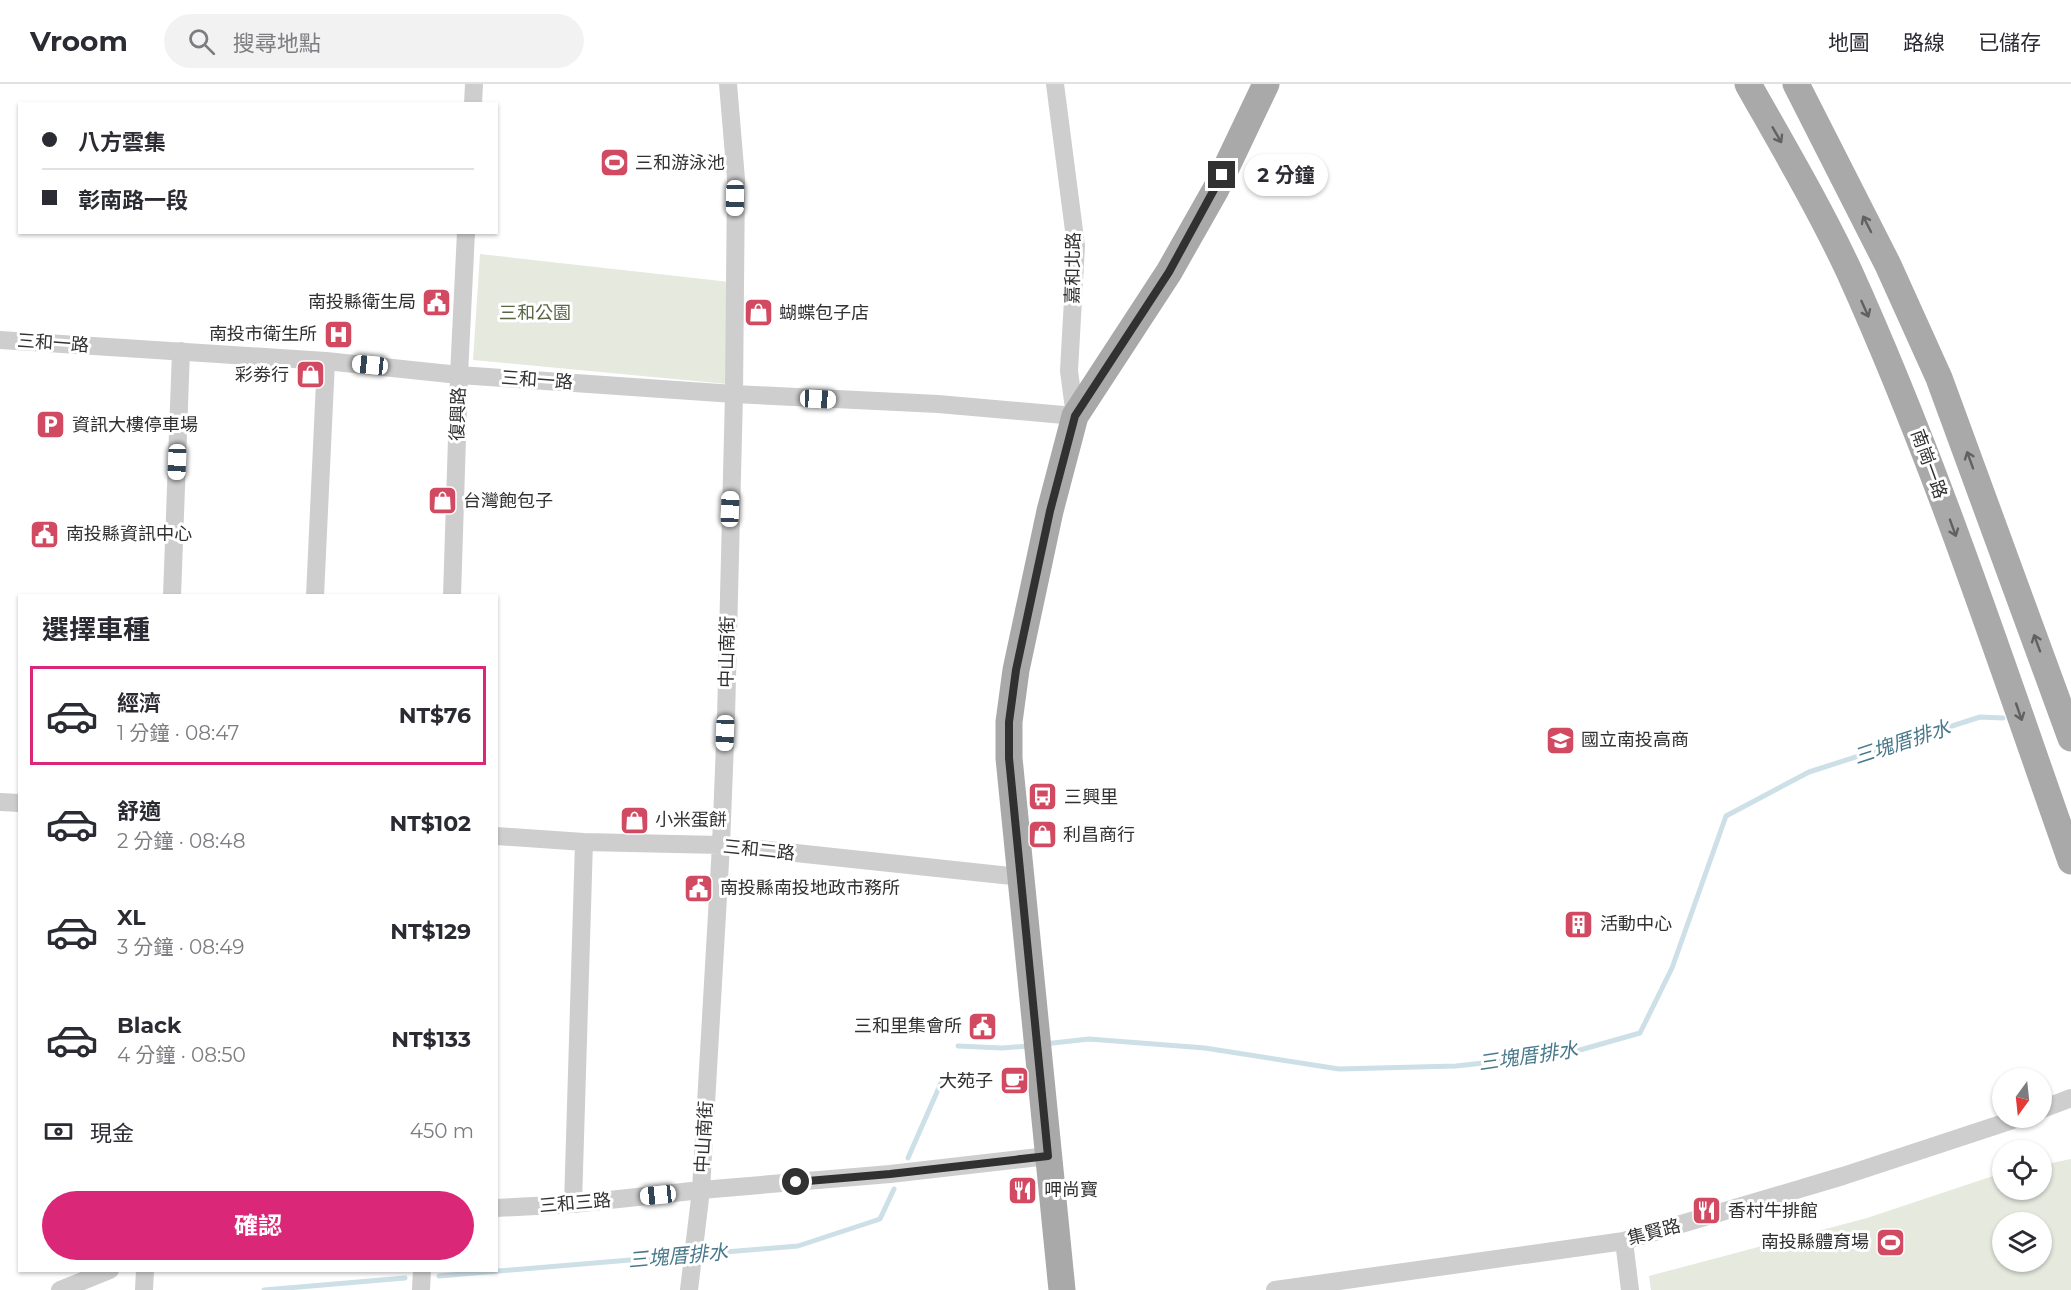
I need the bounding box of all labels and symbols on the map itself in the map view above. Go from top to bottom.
one-way arrow [1771,126,1783,143]
sports icon: 三和游泳池 [598,147,630,179]
place label: 三和游泳池 [635,152,725,174]
callout: 2 分鐘 [1243,154,1327,196]
route end [1208,161,1235,188]
car [726,180,744,216]
one-way arrow [1861,215,1872,233]
street label: 嘉和北路 [1061,232,1085,304]
public building icon: 南投縣衛生局 [421,286,453,318]
place label: 南投縣衛生局 [308,291,416,313]
shop icon: 蝴蝶包子店 [742,297,774,329]
one-way arrow [1860,299,1871,317]
park label: 三和公園 [499,302,571,324]
place label: 蝴蝶包子店 [779,302,869,324]
hospital icon: 南投市衛生所 [322,318,354,350]
place label: 南投市衛生所 [209,323,317,345]
street label: 三和一路 [16,330,90,356]
car [351,354,389,376]
shop icon: 彩劵行 [294,359,326,391]
place label: 彩劵行 [235,364,289,386]
street label: 三和一路 [500,367,574,393]
street label: 復興路 [446,387,470,441]
car [800,389,836,409]
parking icon: 資訊大樓停車場 [35,409,67,441]
place label: 資訊大樓停車場 [72,414,198,436]
street label: 南崗一路 [1906,426,1952,502]
car [167,444,187,480]
one-way arrow [1964,451,1975,470]
shop icon: 台灣飽包子 [426,485,458,517]
place label: 台灣飽包子 [463,490,553,512]
car [720,491,740,527]
public building icon: 南投縣資訊中心 [29,518,61,550]
one-way arrow [1949,518,1960,537]
place label: 南投縣資訊中心 [66,523,192,545]
street label: 中山南街 [715,616,739,688]
one-way arrow [2030,634,2041,653]
one-way arrow [2014,702,2025,721]
car [715,715,735,751]
water label: 三塊厝排水 [1851,715,1954,769]
school or university icon: 國立南投高商 [1544,724,1576,756]
place label: 國立南投高商 [1581,729,1689,751]
bus stop icon: 三興里 [1027,781,1059,813]
place label: 三興里 [1064,786,1118,808]
shop icon: 小米蛋餅 [618,804,650,836]
place label: 小米蛋餅 [655,809,727,831]
shop icon: 利昌商行 [1026,819,1058,851]
place label: 利昌商行 [1063,824,1135,846]
street label: 三和二路 [722,835,796,865]
public building icon: 南投縣南投地政市務所 [683,872,715,904]
place label: 南投縣南投地政市務所 [720,877,900,899]
building icon: 活動中心 [1563,908,1595,940]
place label: 活動中心 [1600,913,1672,935]
public building icon: 三和里集會所 [967,1010,999,1042]
place label: 三和里集會所 [854,1015,962,1037]
water label: 三塊厝排水 [1477,1037,1580,1075]
cafe icon: 大苑子 [998,1065,1030,1097]
north arrow [1992,1068,2052,1128]
place label: 大苑子 [939,1070,993,1092]
street label: 中山南街 [691,1100,717,1174]
route start [782,1168,809,1195]
restaurant icon: 呷尚寶 [1007,1174,1039,1206]
place label: 呷尚寶 [1044,1179,1098,1201]
car [639,1184,677,1206]
street label: 三和三路 [538,1189,612,1217]
restaurant icon: 香村牛排館 [1691,1195,1723,1227]
place label: 香村牛排館 [1728,1200,1818,1222]
street label: 集賢路 [1625,1214,1683,1250]
sports icon: 南投縣體育場 [1874,1226,1906,1258]
place label: 南投縣體育場 [1761,1231,1869,1253]
water label: 三塊厝排水 [627,1240,730,1272]

